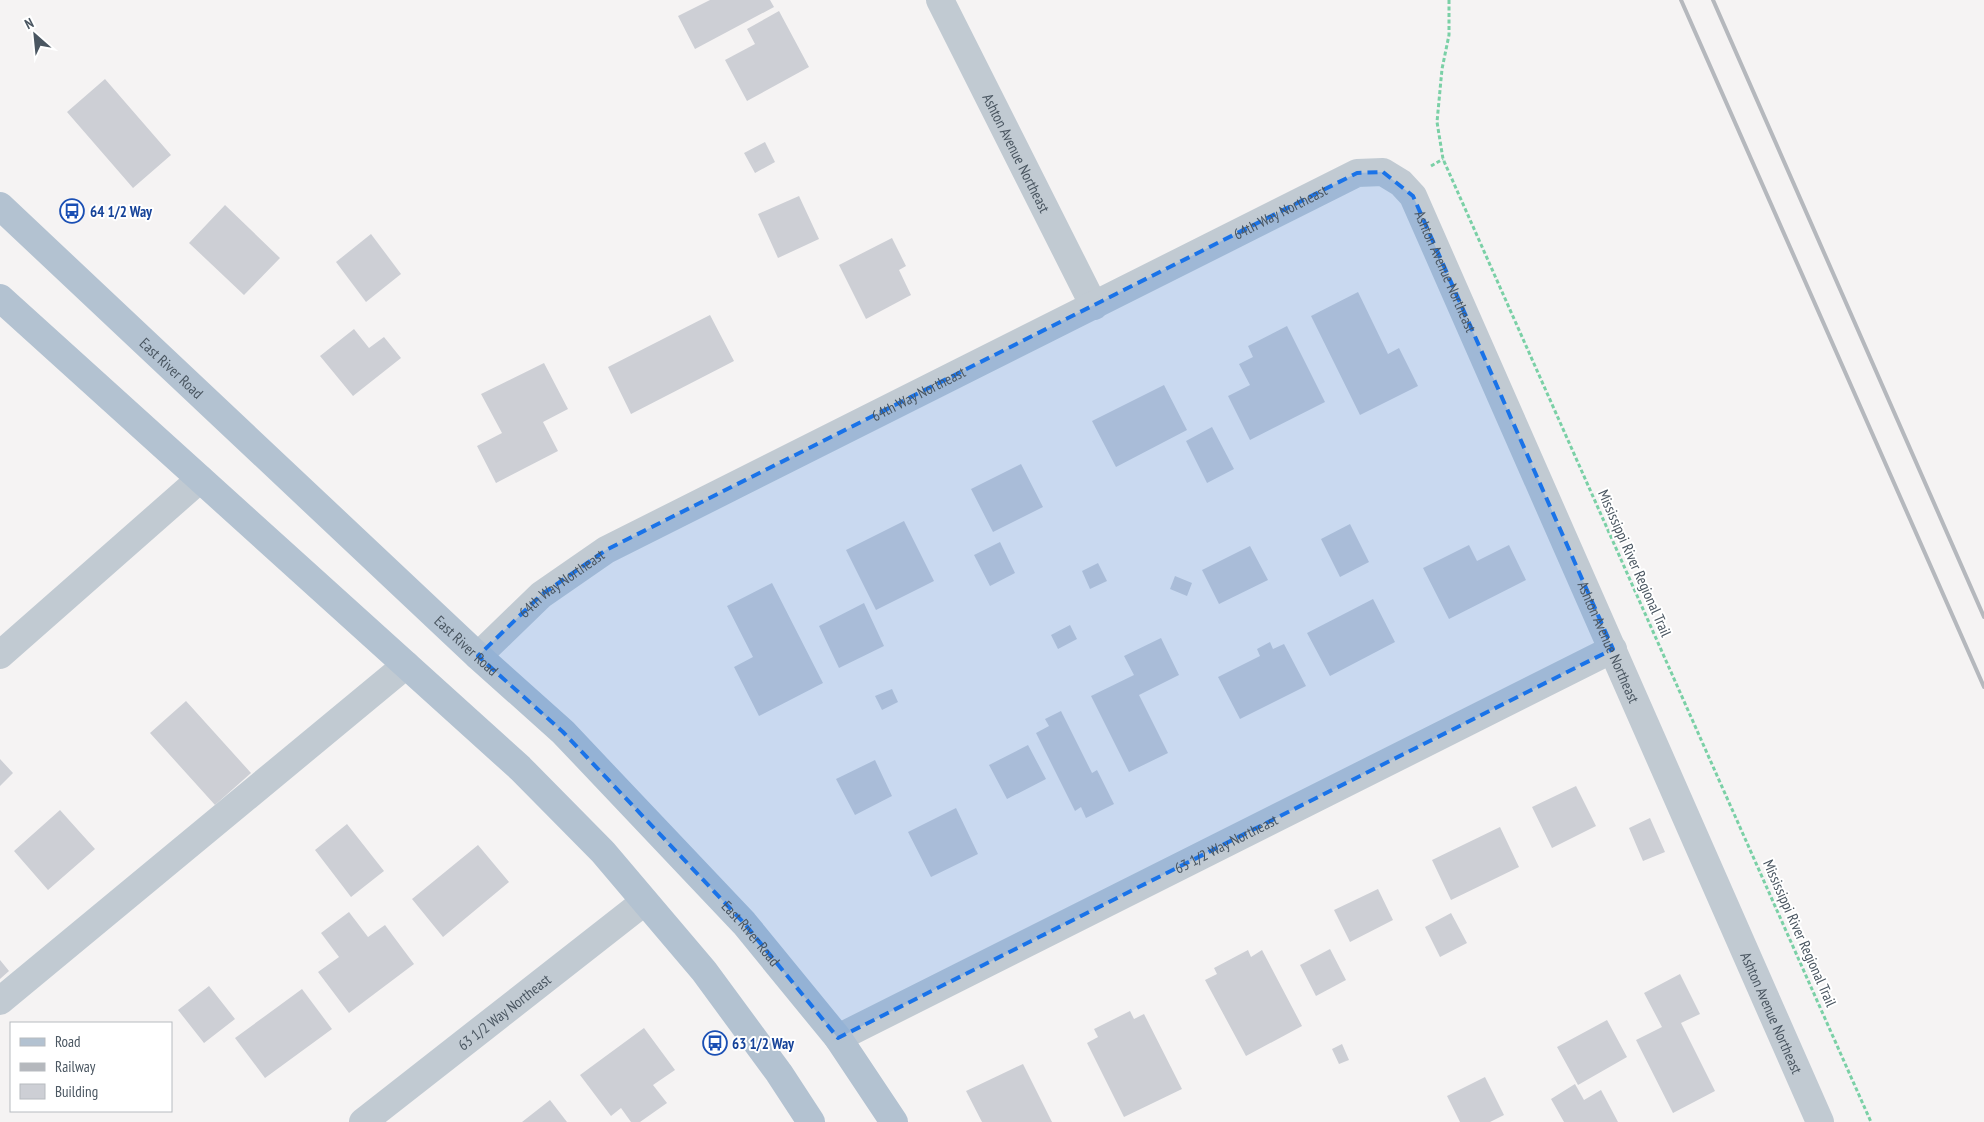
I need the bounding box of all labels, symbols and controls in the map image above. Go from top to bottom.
north arrow [10,10,60,60]
text: N [22,14,37,33]
street label: Ashton Avenue Northeast [979,90,1055,216]
street label: 64th Way Northeast [1230,180,1330,243]
bus stop icon: 64 1/2 Way [59,198,85,224]
place label: 64 1/2 Way [90,202,153,221]
street label: Ashton Avenue Northeast [1411,207,1481,335]
street label: East River Road [136,333,208,402]
street label: 64th Way Northeast [868,362,968,425]
street label: Mississippi River Regional Trail [1594,487,1676,640]
street label: 64th Way Northeast [514,545,608,621]
street label: Ashton Avenue Northeast [1574,578,1644,706]
street label: East River Road [431,611,503,680]
street label: 63 1/2 Way Northeast [1171,810,1281,877]
street label: Mississippi River Regional Trail [1759,857,1841,1010]
street label: East River Road [718,896,785,970]
street label: Ashton Avenue Northeast [1737,949,1807,1077]
street label: 63 1/2 Way Northeast [454,969,554,1054]
legend [10,1022,172,1112]
bus stop icon: 63 1/2 Way [702,1030,728,1056]
text: Road [55,1032,81,1051]
place label: 63 1/2 Way [732,1034,795,1053]
text: Railway [55,1057,96,1076]
text: Building [55,1082,98,1101]

